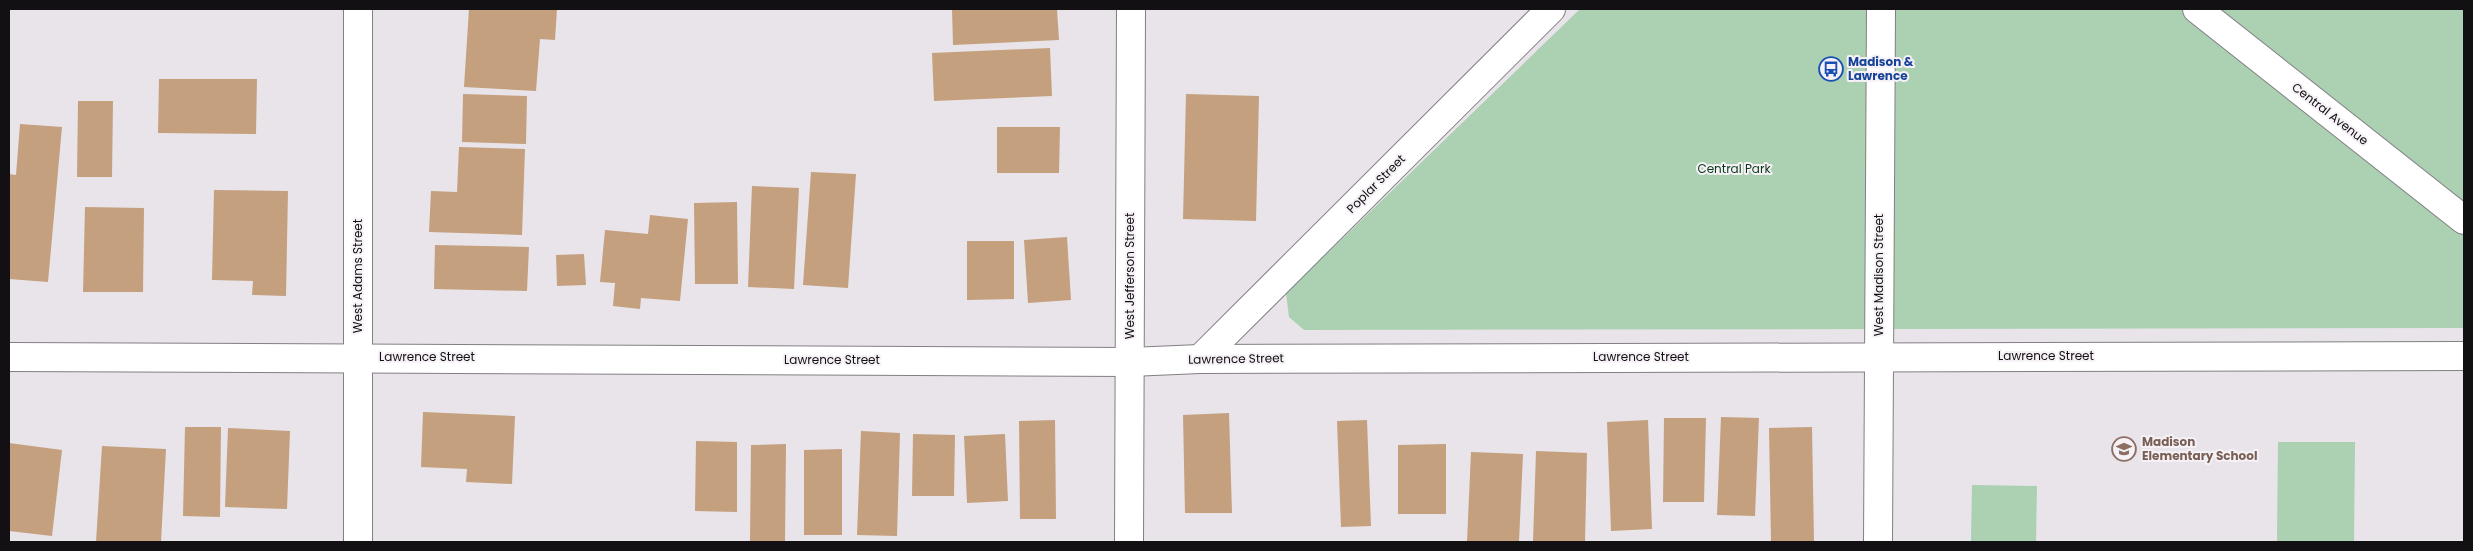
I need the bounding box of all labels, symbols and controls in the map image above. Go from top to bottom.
place label: Madison & Lawrence [1848,53,1914,84]
bus stop icon: Madison & Lawrence [1818,56,1844,82]
street label: Central Avenue [2289,78,2372,149]
street label: Poplar Street [1343,151,1409,217]
park label: Central Park [1697,160,1771,177]
street label: West Jefferson Street [1121,213,1138,339]
street label: West Madison Street [1870,214,1887,336]
street label: West Adams Street [349,219,366,333]
street label: Lawrence Street [1998,347,2094,364]
street label: Lawrence Street [379,348,475,365]
street label: Lawrence Street [1593,348,1689,365]
street label: Lawrence Street [1188,349,1284,368]
street label: Lawrence Street [784,351,880,368]
place label: Madison Elementary School [2142,433,2257,464]
school or university icon: Madison Elementary School [2111,436,2137,462]

